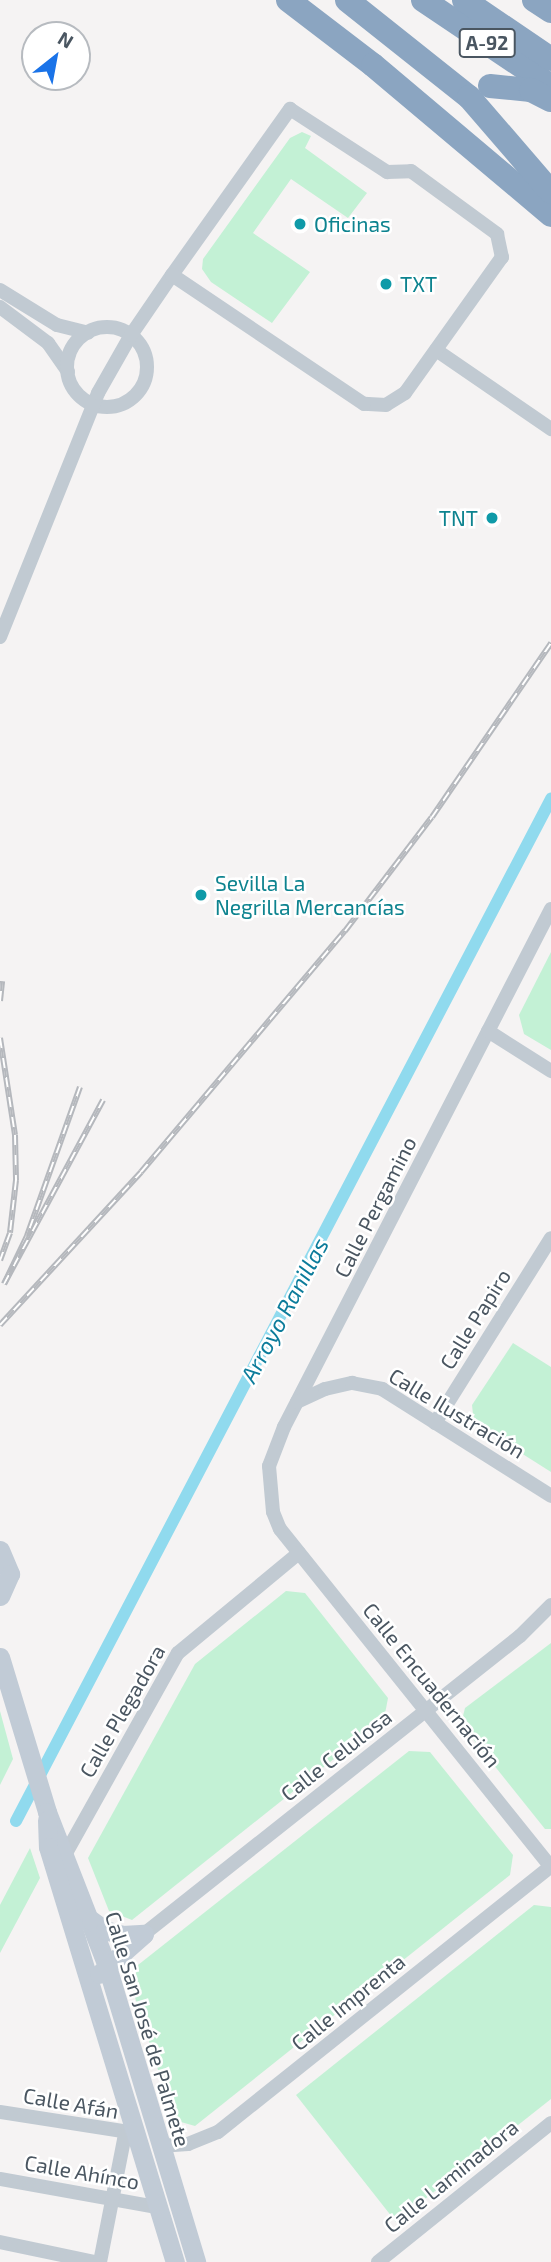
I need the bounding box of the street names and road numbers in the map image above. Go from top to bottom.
road number: A-92 [457,28,517,58]
street label: Calle Pergamino [329,1132,421,1282]
street label: Calle Papiro [434,1264,516,1374]
street label: Calle Ilustración [385,1363,529,1463]
street label: Calle Encuadernación [358,1598,506,1772]
street label: Calle Plegadora [74,1640,170,1782]
street label: Calle Celulosa [276,1704,396,1806]
street label: Calle San José de Palmete [100,1908,196,2150]
street label: Calle Imprenta [286,1948,410,2056]
street label: Calle Afán [21,2082,121,2124]
street label: Calle Laminadora [379,2114,523,2238]
street label: Calle Ahínco [22,2149,142,2195]

